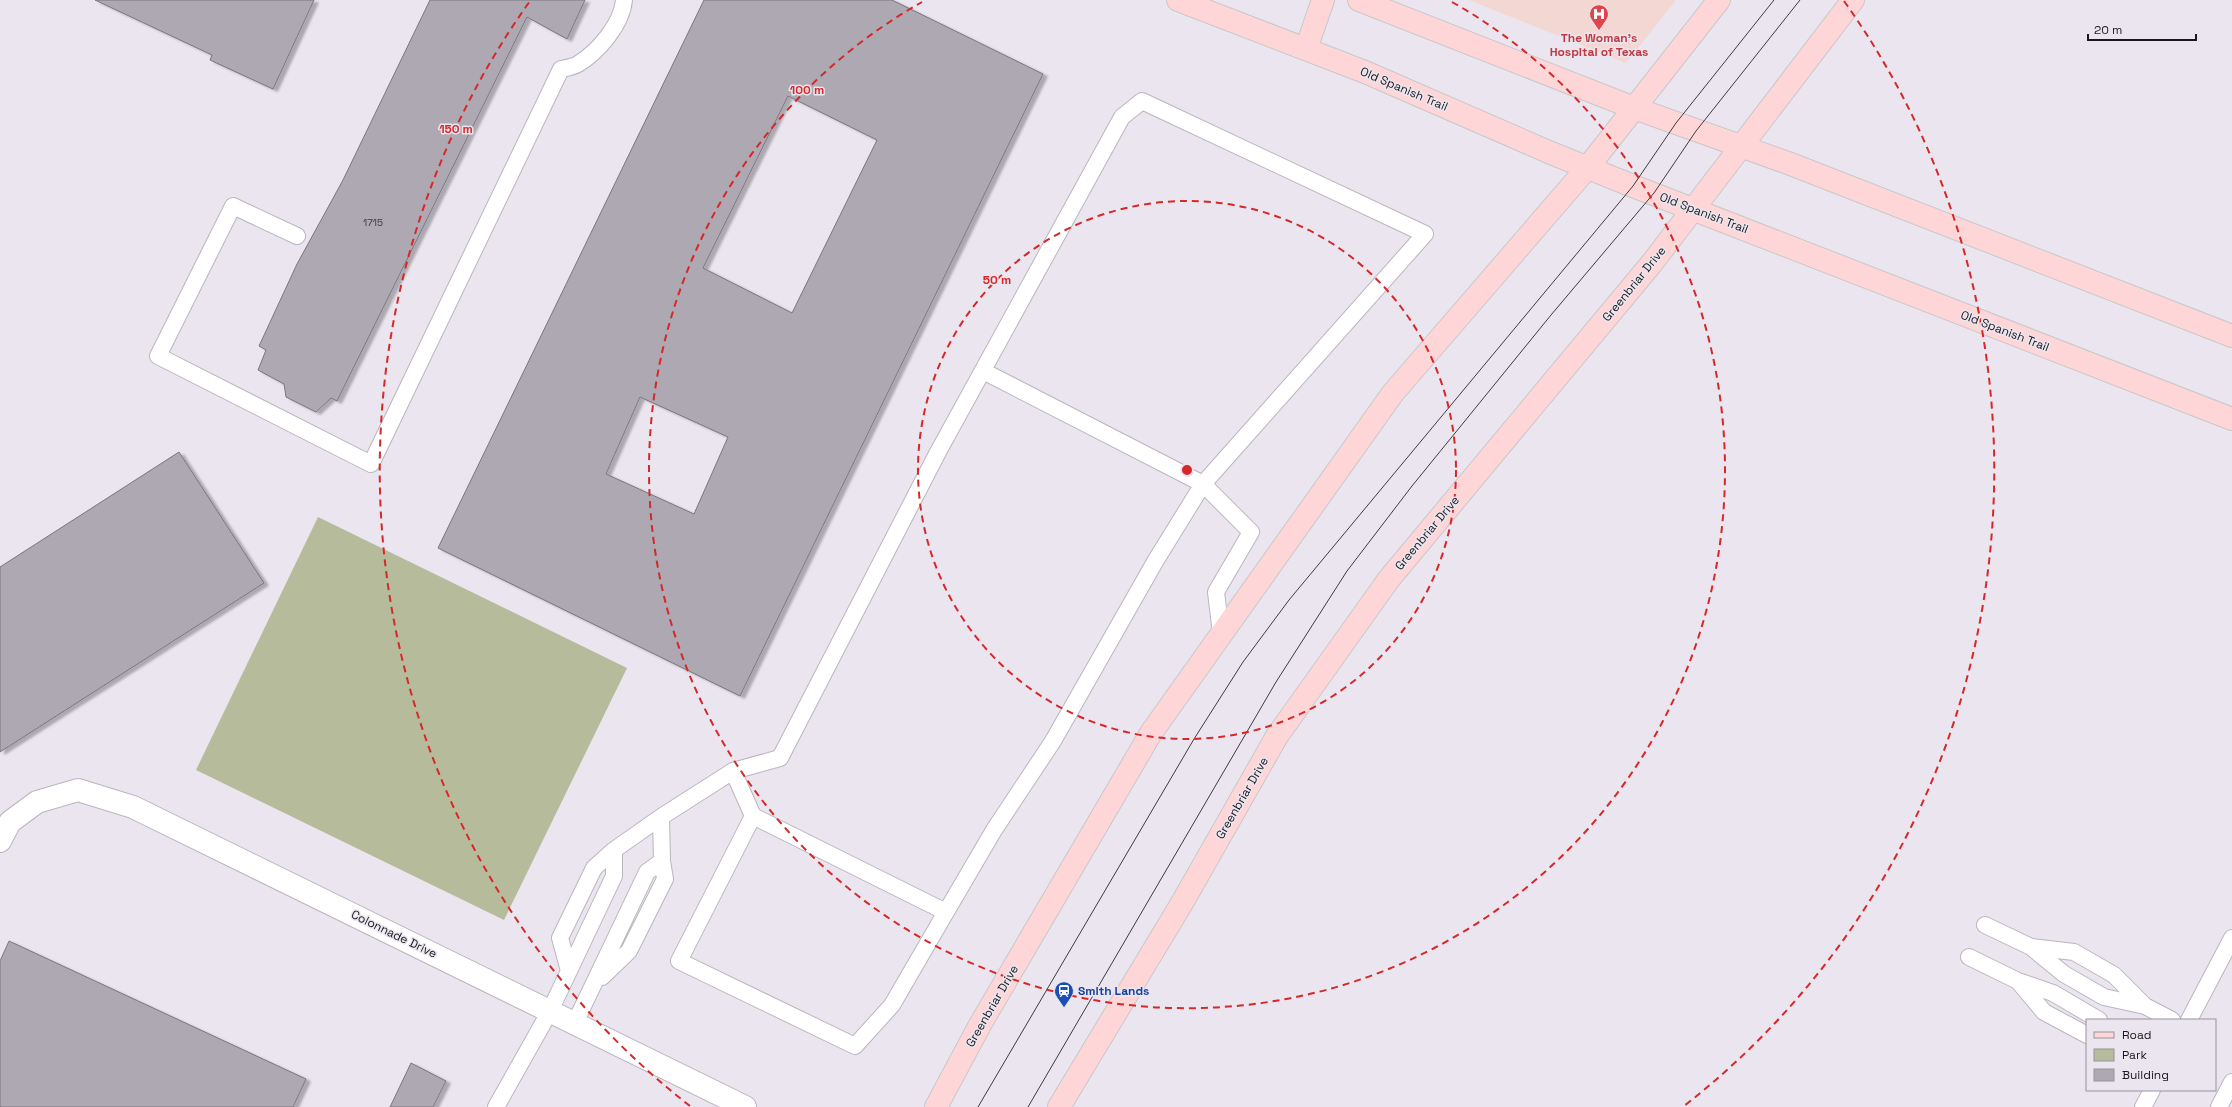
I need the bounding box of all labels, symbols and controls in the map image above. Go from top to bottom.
hospital icon: The Woman's Hospital of Texas [1588,3,1610,31]
scale bar [2088,16,2196,42]
text: 20 m [2094,22,2122,38]
place label: The Woman's Hospital of Texas [1550,30,1648,60]
street label: Old Spanish Trail [1358,63,1450,115]
text: 100 m [790,82,824,98]
text: 150 m [439,121,473,137]
street label: Old Spanish Trail [1657,189,1751,237]
house number: 1715 [363,216,383,229]
street label: Greenbriar Drive [1599,243,1669,325]
text: 50 m [983,272,1011,288]
street label: Old Spanish Trail [1958,307,2052,355]
centre of rings [1180,463,1194,477]
street label: Greenbriar Drive [1391,493,1463,573]
street label: Greenbriar Drive [1212,754,1272,842]
street label: Colonnade Drive [348,906,440,962]
street label: Greenbriar Drive [962,962,1022,1050]
station icon: Smith Lands [1053,980,1075,1008]
place label: Smith Lands [1078,983,1149,999]
legend [2086,1019,2216,1091]
text: Road [2122,1027,2151,1043]
text: Park [2122,1047,2147,1063]
text: Building [2122,1067,2169,1083]

